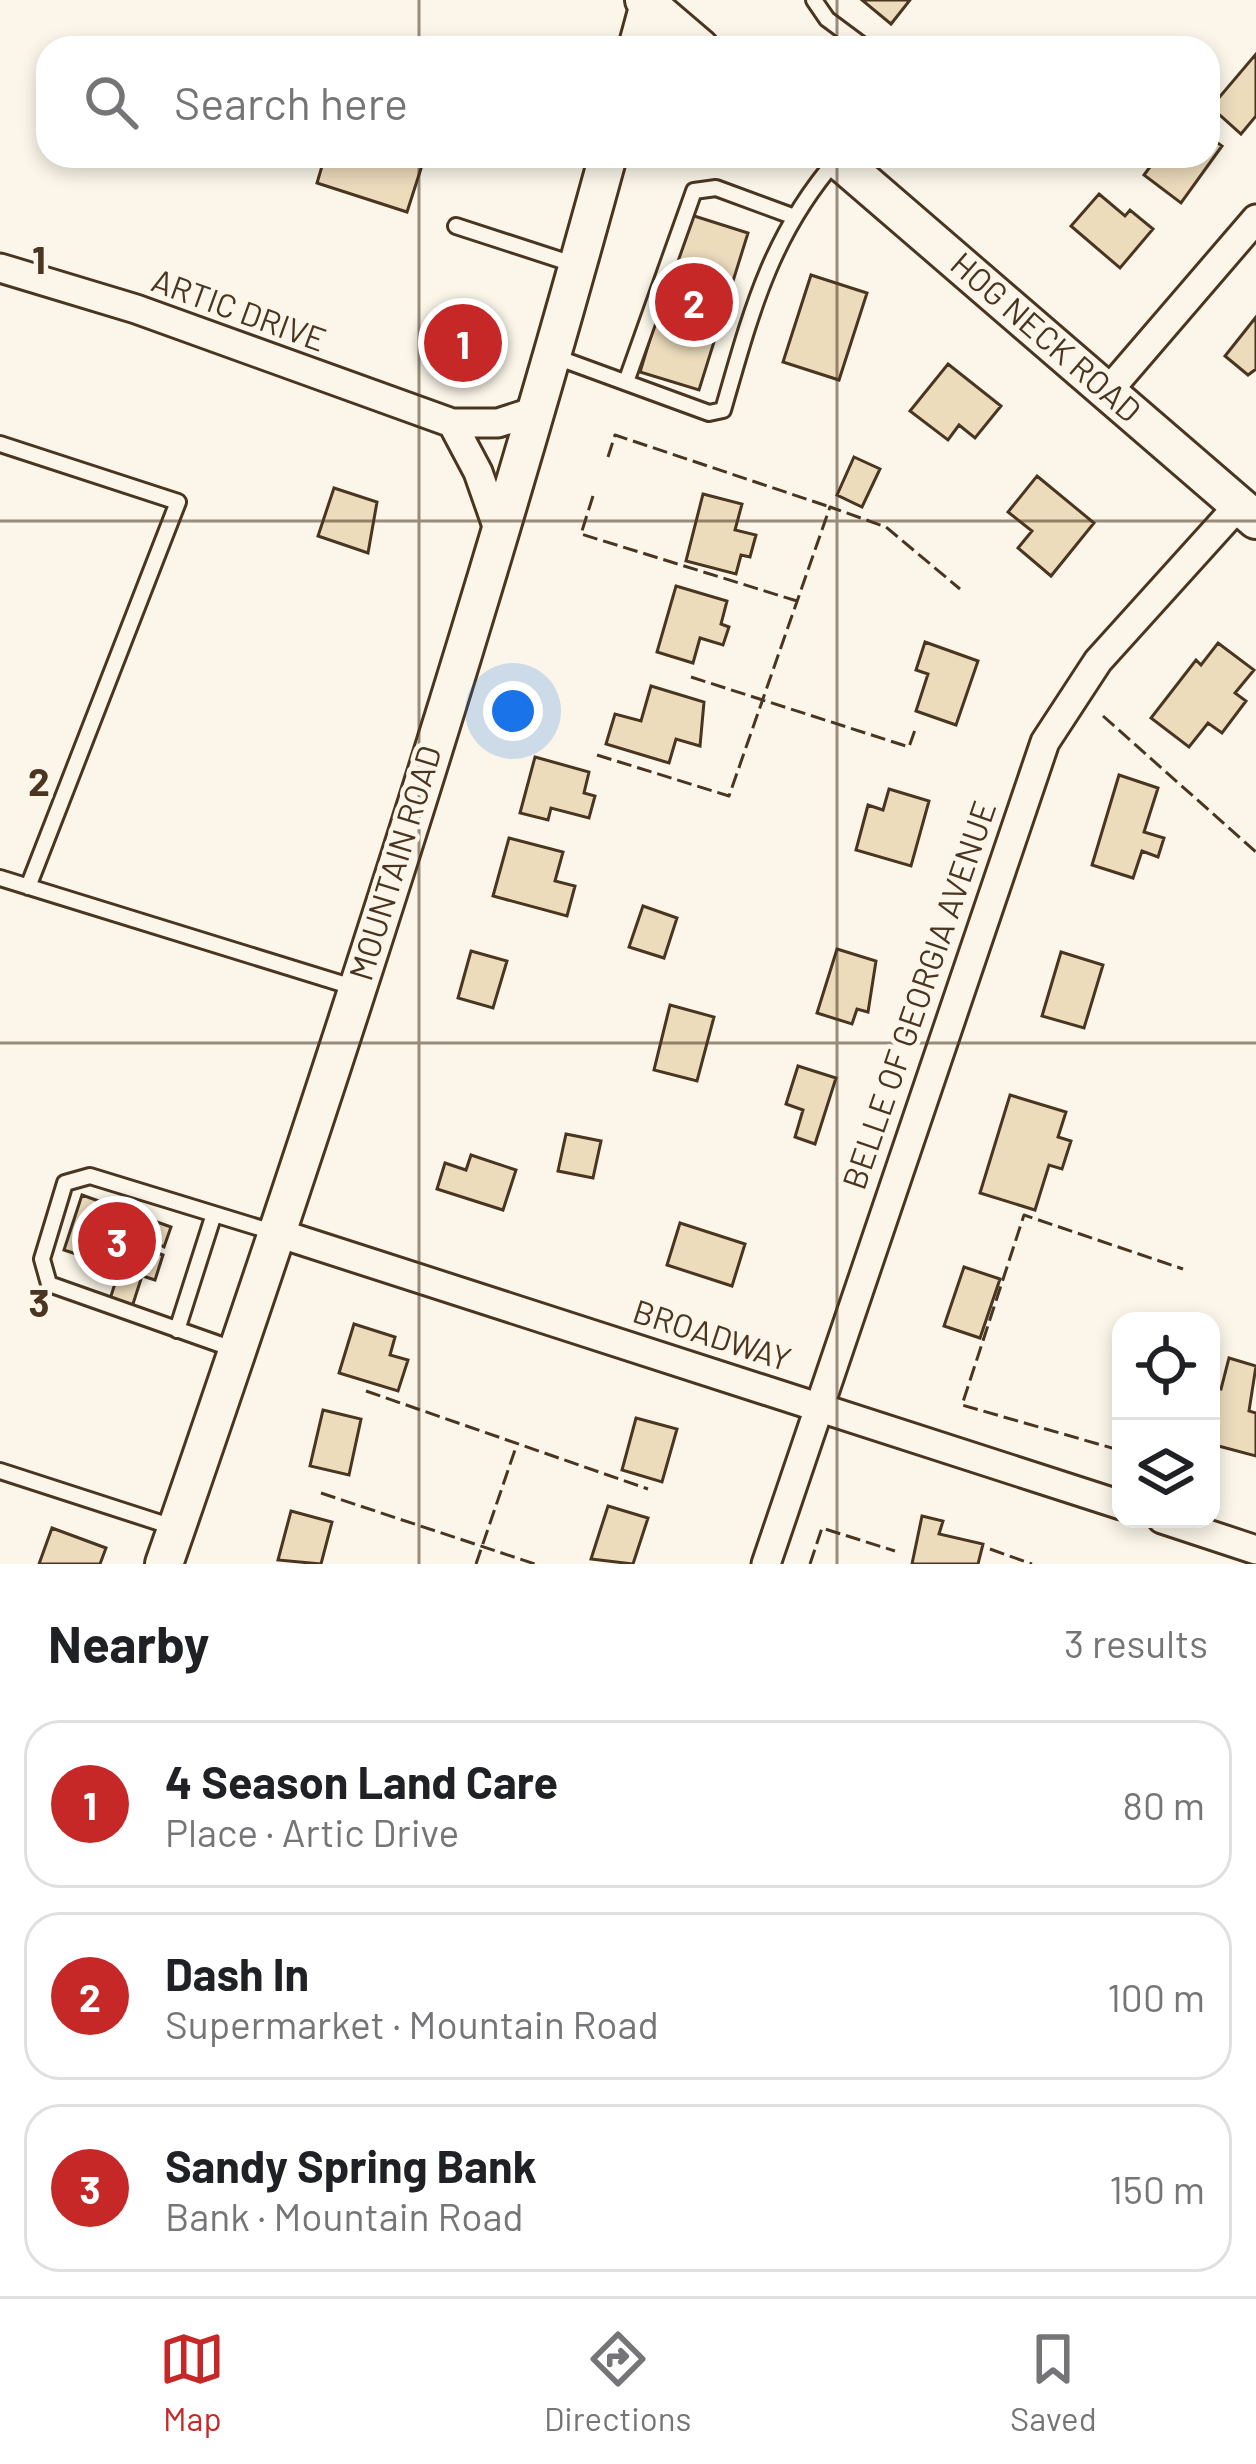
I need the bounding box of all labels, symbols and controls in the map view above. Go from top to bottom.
search box [36,36,1220,168]
icon: search [78,69,144,135]
text: Search here [174,75,408,129]
text: 1 [32,235,46,282]
street label: HOG NECK ROAD [943,243,1150,430]
pin: 2 [655,257,733,347]
street label: ARTIC DRIVE [147,259,332,359]
pin: 1 [424,298,502,388]
your location [483,681,543,741]
street label: MOUNTAIN ROAD [339,741,449,985]
text: 2 [28,757,50,804]
street label: BELLE OF GEORGIA AVENUE [833,795,1003,1194]
pin: 3 [78,1196,156,1286]
text: 3 [28,1278,50,1325]
street label: BROADWAY [628,1290,796,1378]
map controls [1112,1312,1220,1528]
button: locate [1112,1312,1220,1420]
button: layers [1112,1420,1220,1528]
text: Nearby [48,1612,209,1673]
text: 3 results [1064,1619,1208,1666]
text: 4 Season Land Care [165,1754,558,1808]
text: 1 [83,1781,97,1828]
text: 80 m [1123,1781,1205,1828]
text: Place · Artic Drive [165,1808,459,1855]
text: Dash In [165,1946,309,2000]
text: 2 [79,1973,101,2020]
text: 100 m [1107,1973,1205,2020]
text: Supermarket · Mountain Road [165,2000,659,2047]
text: Sandy Spring Bank [165,2138,537,2192]
text: 3 [79,2165,101,2212]
text: 150 m [1109,2165,1205,2212]
text: Bank · Mountain Road [165,2192,524,2239]
tab: Map [159,2326,225,2438]
tab: Directions [544,2326,691,2438]
tab: Saved [1010,2326,1097,2438]

